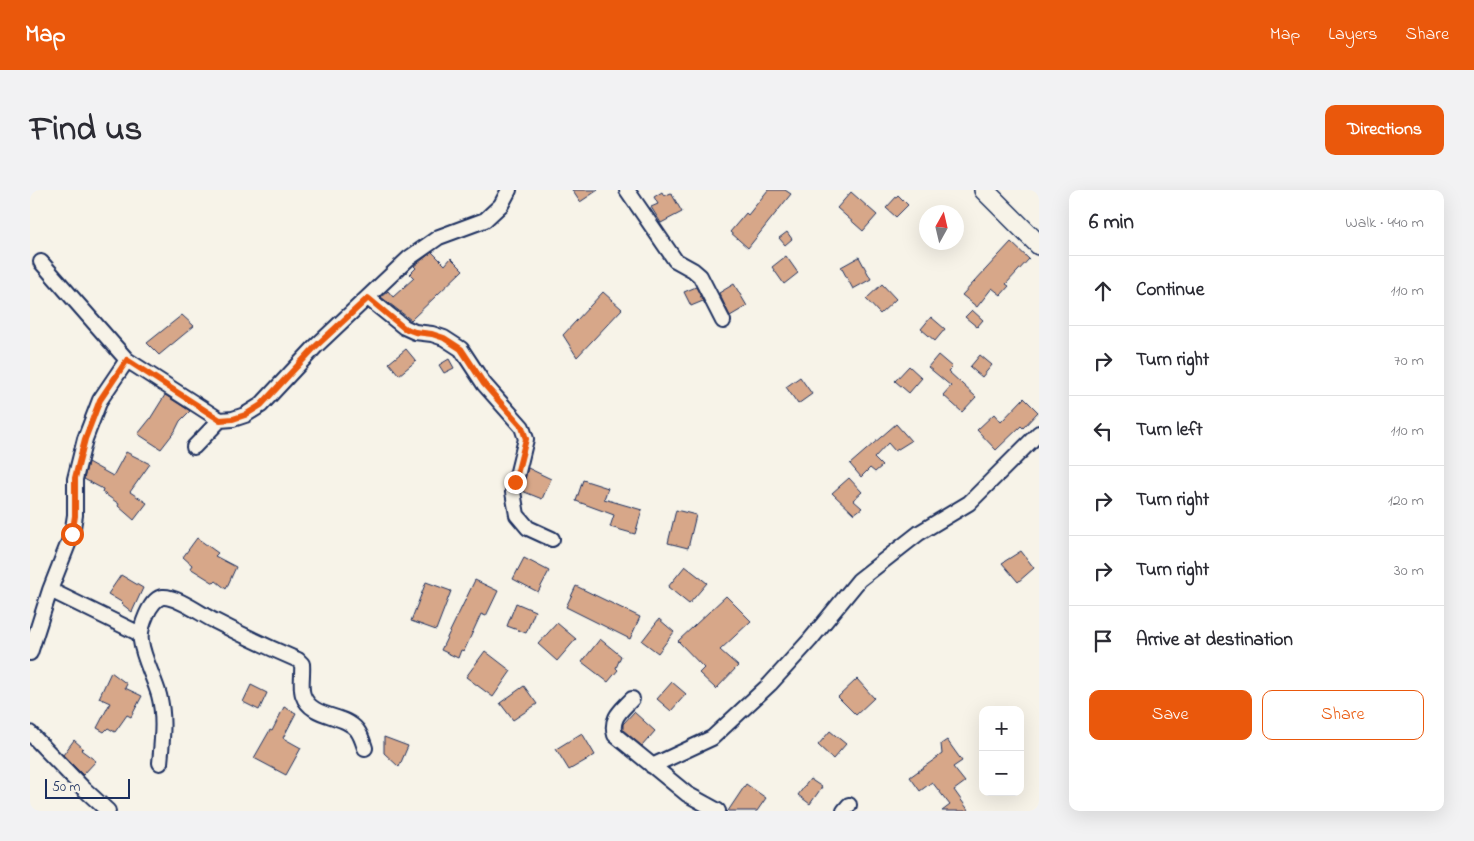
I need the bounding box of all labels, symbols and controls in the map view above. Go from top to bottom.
text: Map [25,18,66,53]
text: Map [1270,22,1300,48]
text: Layers [1328,22,1378,48]
text: Share [1406,22,1449,48]
text: Find us [30,105,142,156]
button: Directions [1325,105,1444,155]
north arrow [919,205,964,250]
text: 6 min [1089,208,1134,238]
text: Walk · 440 m [1345,211,1424,235]
icon: ahead [1089,277,1117,305]
text: Continue [1136,277,1204,304]
text: 110 m [1390,279,1424,303]
icon: right [1089,347,1117,375]
text: Turn right [1136,347,1209,374]
text: 70 m [1394,349,1424,373]
icon: left [1089,417,1117,445]
text: Turn left [1136,417,1203,444]
text: 110 m [1390,419,1424,443]
route end [504,471,527,494]
icon: right [1089,487,1117,515]
text: Turn right [1136,487,1209,514]
text: 120 m [1388,489,1424,513]
route start [61,523,84,546]
icon: right [1089,557,1117,585]
text: Turn right [1136,557,1209,584]
text: 30 m [1394,559,1424,583]
icon: arrive [1089,627,1117,655]
text: Arrive at destination [1136,627,1293,654]
button: Save [1089,690,1252,740]
button: Share [1262,690,1424,740]
map controls [979,706,1024,796]
button: + [979,706,1024,751]
button: − [979,751,1024,796]
scale bar [45,776,130,799]
text: 50 m [52,777,80,798]

